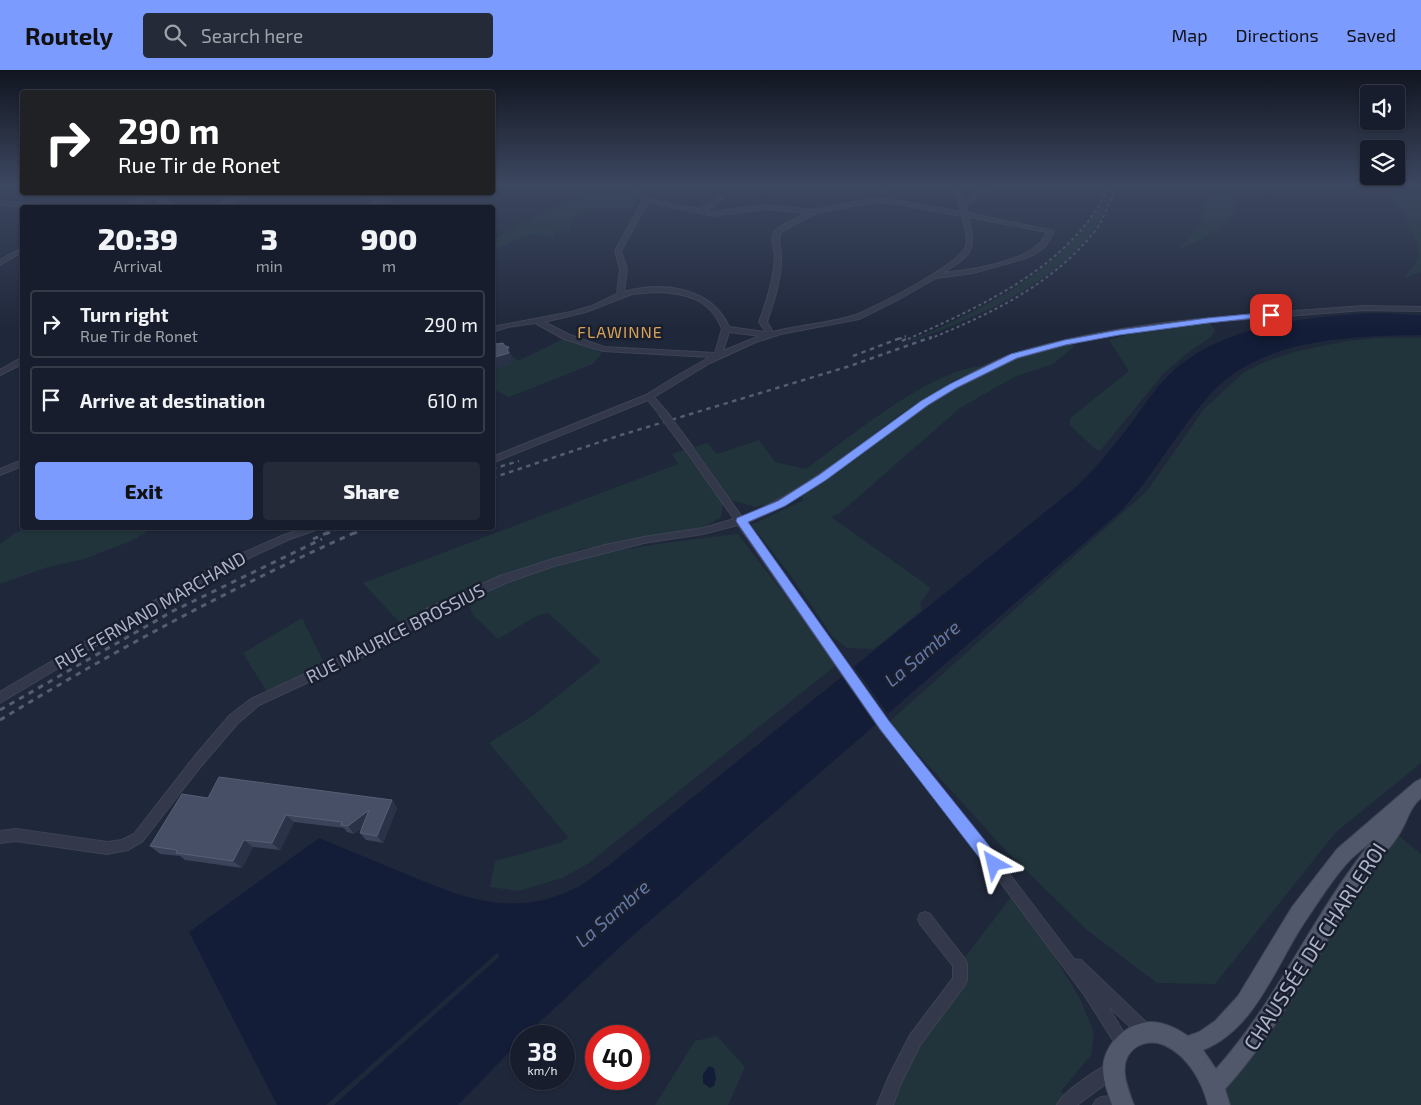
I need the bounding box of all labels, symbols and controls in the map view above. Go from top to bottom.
search box [143,13,493,58]
text: Routely [25,21,113,50]
icon: search [161,21,189,49]
text: Search here [201,24,303,47]
text: Map [1171,24,1208,46]
text: Directions [1236,24,1319,46]
text: Saved [1347,24,1396,46]
map controls [1360,85,1405,185]
button: sound [1360,85,1405,130]
text: 290 m [118,109,219,151]
icon: right [35,110,100,175]
button: layers [1360,140,1405,185]
text: Rue Tir de Ronet [118,151,280,177]
text: 20:39 [98,220,178,256]
text: 3 [261,220,278,256]
text: 900 [361,220,417,256]
text: Arrival [113,256,162,275]
text: min [256,256,283,275]
text: m [382,256,396,275]
pin [1250,294,1292,336]
icon: arrive [1257,301,1285,329]
text: Turn right [80,303,168,326]
icon: right [37,310,65,338]
text: 290 m [424,313,478,336]
district label: FLAWINNE [577,322,663,341]
text: Rue Tir de Ronet [80,326,198,345]
icon: arrive [37,386,65,414]
text: Arrive at destination [80,389,265,412]
text: 610 m [427,389,478,412]
button: Exit [35,462,253,520]
button: Share [263,462,480,520]
street label: RUE FERNAND MARCHAND [51,546,249,674]
street label: RUE MAURICE BROSSIUS [302,578,488,688]
water label: La Sambre [880,615,964,691]
position arrow [967,837,1019,889]
street label: CHAUSSÉE DE CHARLEROI [1238,838,1390,1054]
water label: La Sambre [570,874,654,952]
speed limit sign: 40 [585,1025,650,1090]
text: 38 [528,1036,557,1066]
text: km/h [528,1063,557,1077]

